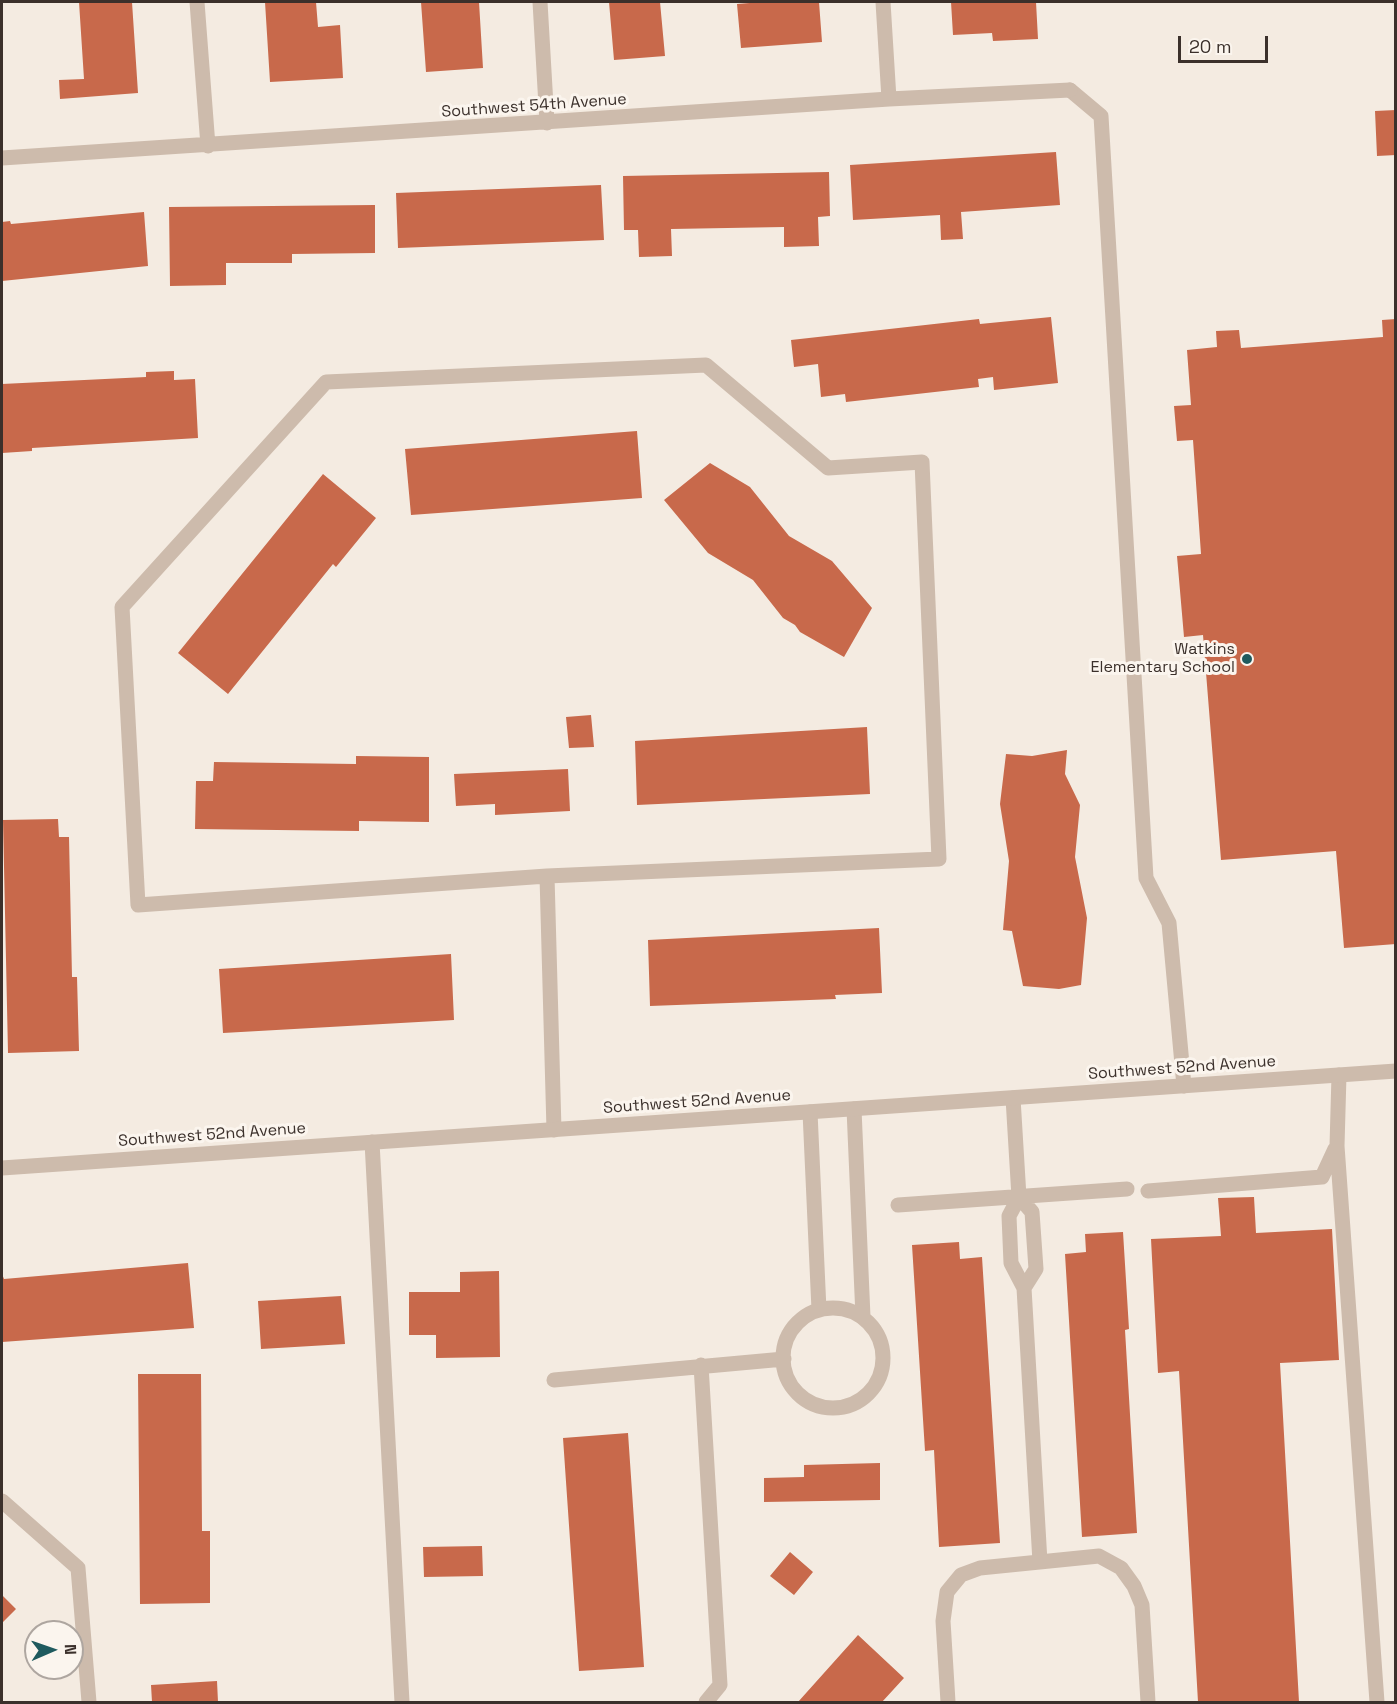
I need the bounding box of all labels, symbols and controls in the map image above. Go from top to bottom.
scale bar [1181,24,1271,62]
text: 20 m [1189,35,1232,58]
street label: Southwest 54th Avenue [441,90,627,122]
place label: Watkins Elementary School [1090,640,1235,678]
marker: Watkins Elementary School [1240,652,1254,666]
street label: Southwest 52nd Avenue [1087,1052,1277,1084]
street label: Southwest 52nd Avenue [602,1086,792,1118]
street label: Southwest 52nd Avenue [117,1119,307,1151]
north arrow [24,1620,84,1680]
text: N [60,1644,81,1655]

